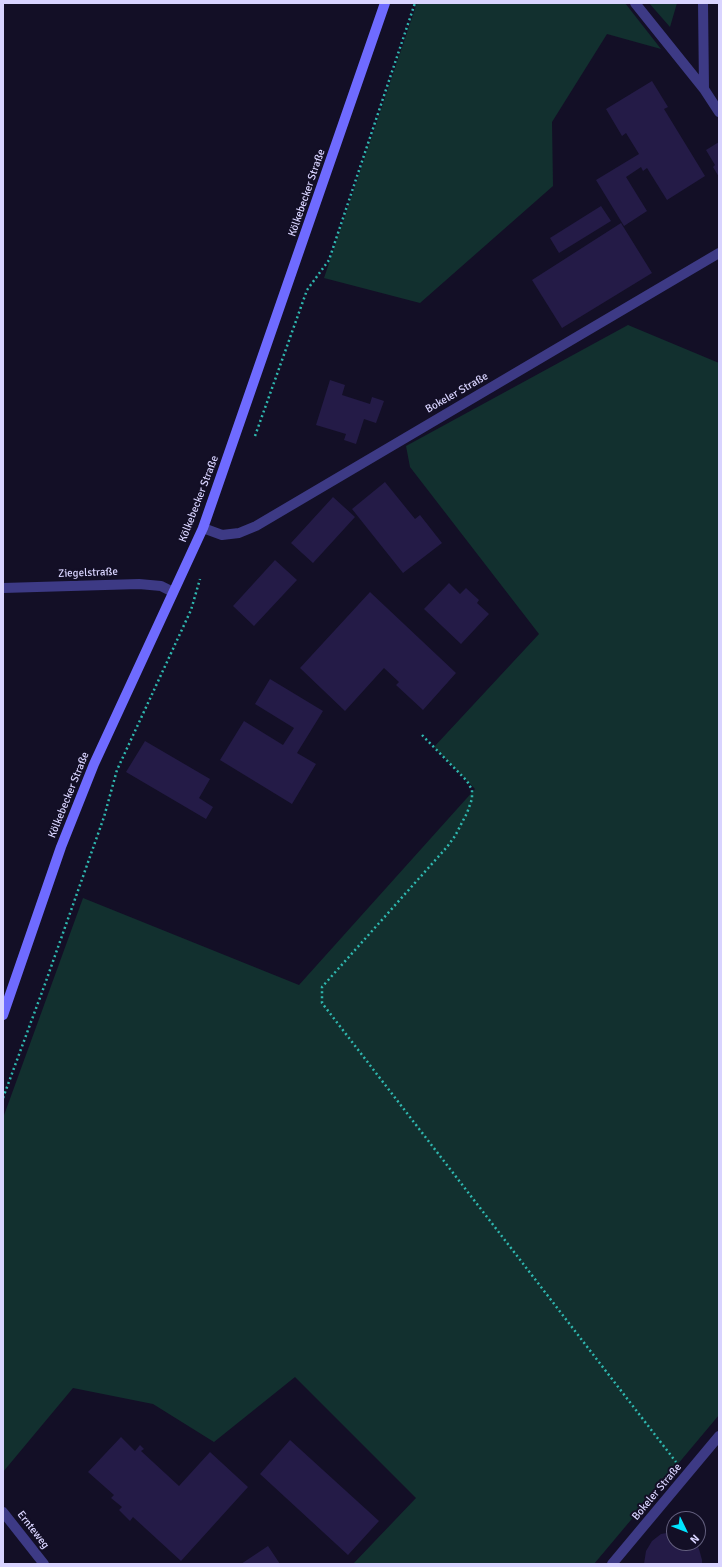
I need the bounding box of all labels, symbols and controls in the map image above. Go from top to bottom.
street label: Kölkebecker Straße [286,147,328,239]
street label: Bokeler Straße [423,370,491,416]
street label: Kölkebecker Straße [176,454,222,544]
street label: Ziegelstraße [58,565,118,581]
street label: Kölkebecker Straße [46,750,92,840]
street label: Bokeler Straße [629,1461,685,1523]
street label: Ernteweg [14,1508,52,1552]
north arrow [666,1511,706,1551]
text: N [687,1532,702,1546]

